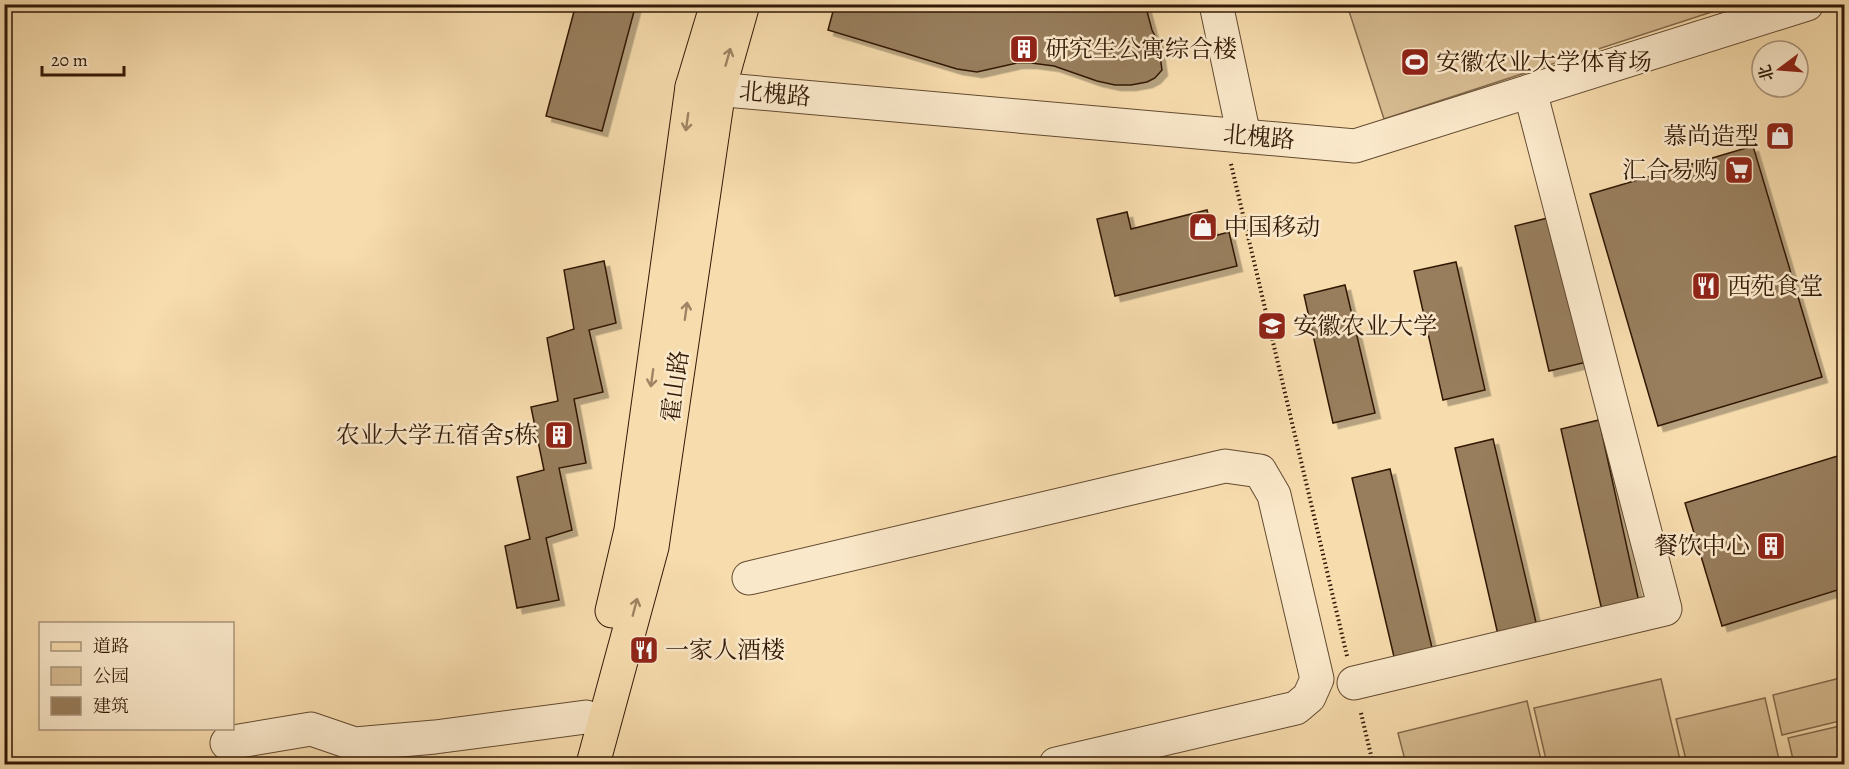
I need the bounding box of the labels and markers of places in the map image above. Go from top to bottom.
building icon: 研究生公寓综合楼 [1008,33,1040,65]
place label: 研究生公寓综合楼 [1045,33,1237,65]
sports icon: 安徽农业大学体育场 [1399,46,1431,78]
place label: 安徽农业大学体育场 [1436,46,1652,78]
place label: 慕尚造型 [1663,120,1759,152]
shop icon: 慕尚造型 [1764,120,1796,152]
place label: 汇合易购 [1622,154,1718,186]
supermarket icon: 汇合易购 [1723,154,1755,186]
shop icon: 中国移动 [1187,211,1219,243]
place label: 中国移动 [1224,211,1320,243]
restaurant icon: 西苑食堂 [1690,270,1722,302]
place label: 西苑食堂 [1727,270,1823,302]
school or university icon: 安徽农业大学 [1256,310,1288,342]
place label: 安徽农业大学 [1293,310,1437,342]
place label: 农业大学五宿舍5栋 [336,419,538,451]
building icon: 农业大学五宿舍5栋 [543,419,575,451]
place label: 餐饮中心 [1654,530,1750,562]
building icon: 餐饮中心 [1755,530,1787,562]
restaurant icon: 一家人酒楼 [628,634,660,666]
place label: 一家人酒楼 [665,634,785,666]

